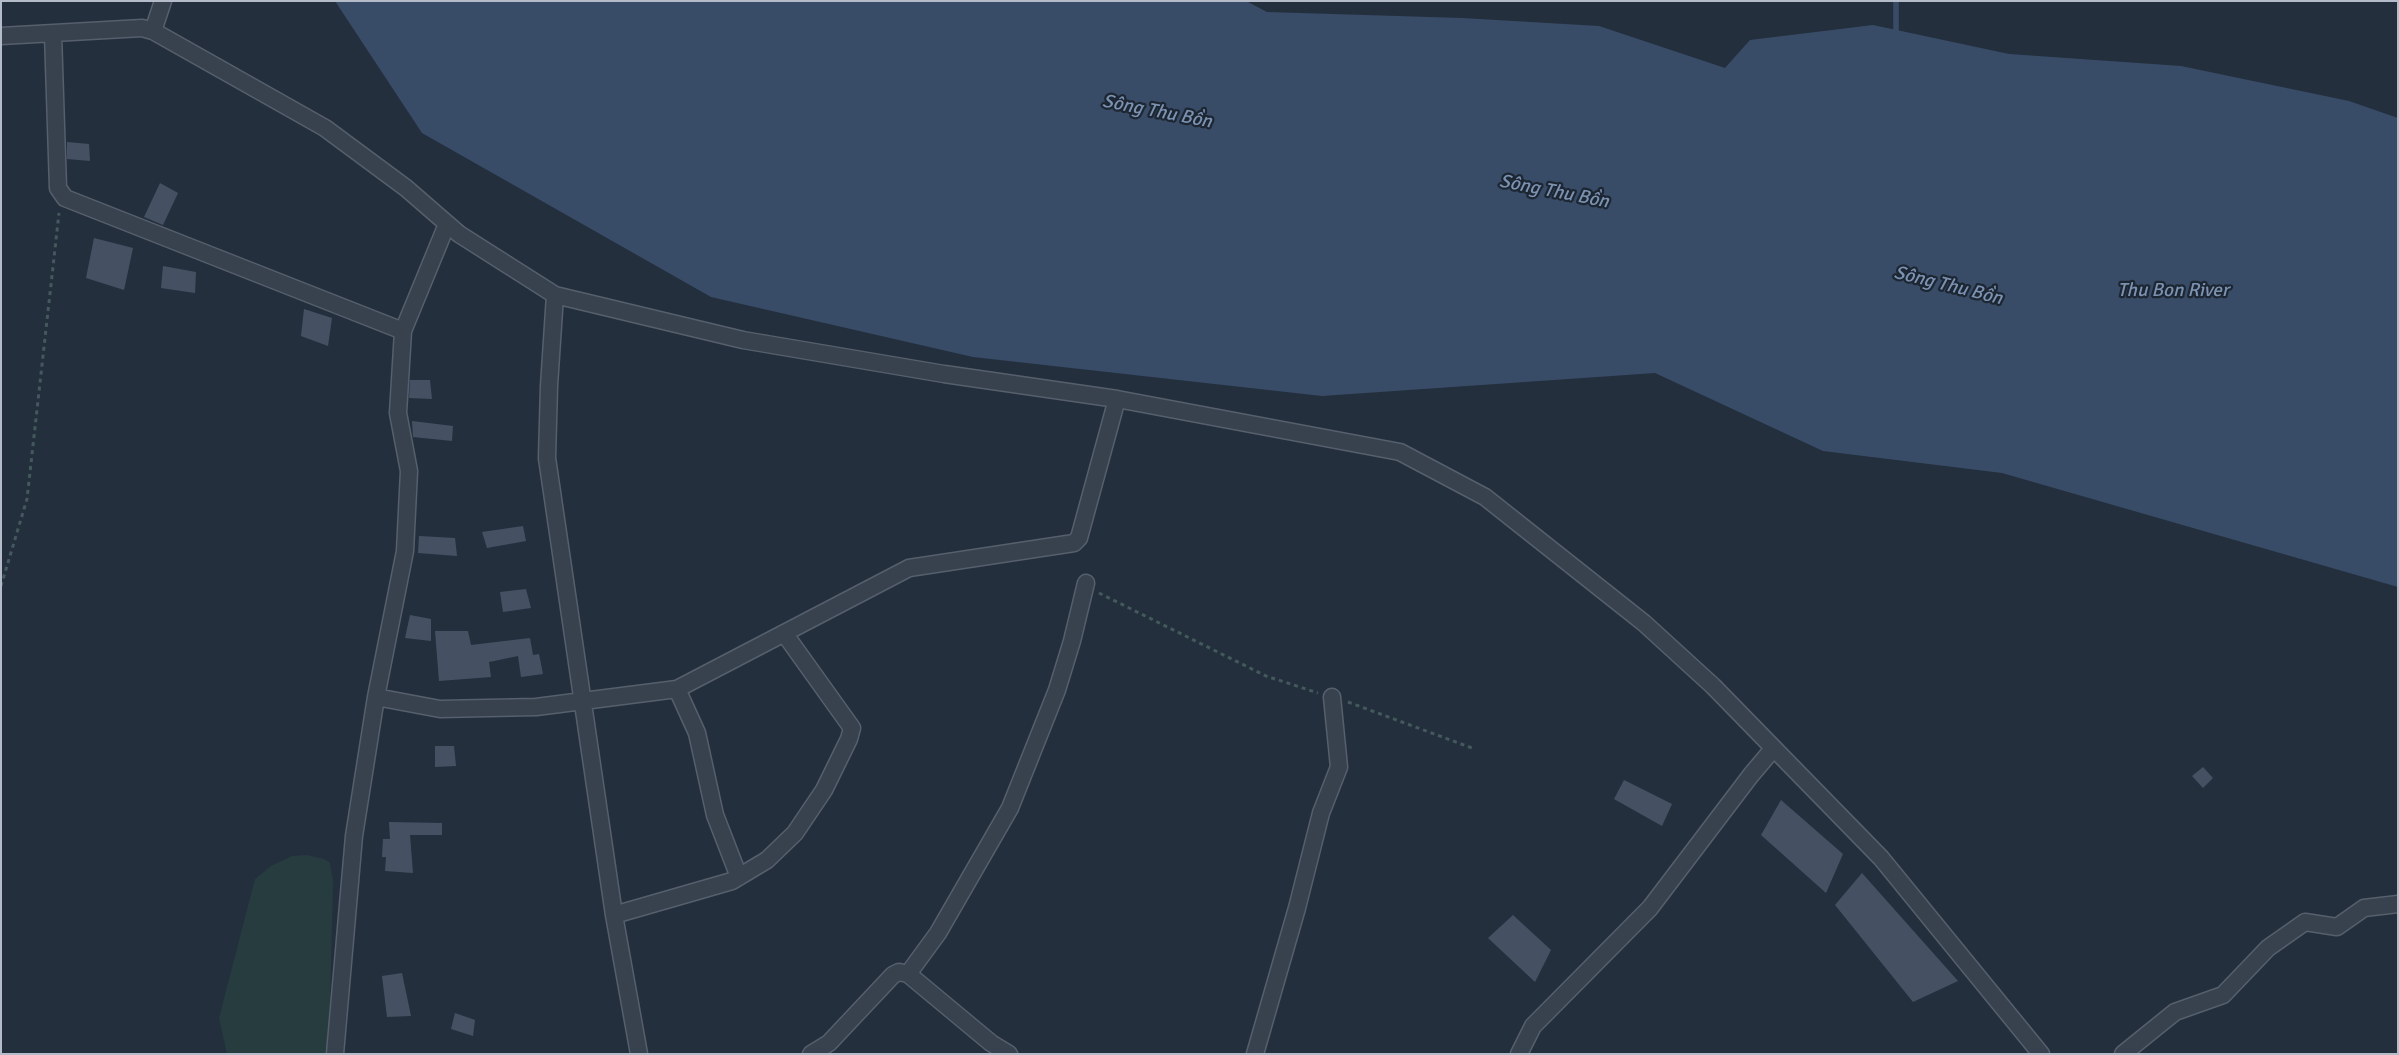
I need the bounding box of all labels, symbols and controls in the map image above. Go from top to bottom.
water label: Sông Thu Bồn [1100,90,1214,134]
water label: Sông Thu Bồn [1497,170,1611,214]
water label: Sông Thu Bồn [1891,262,2005,310]
water label: Thu Bon River [2117,280,2229,302]

